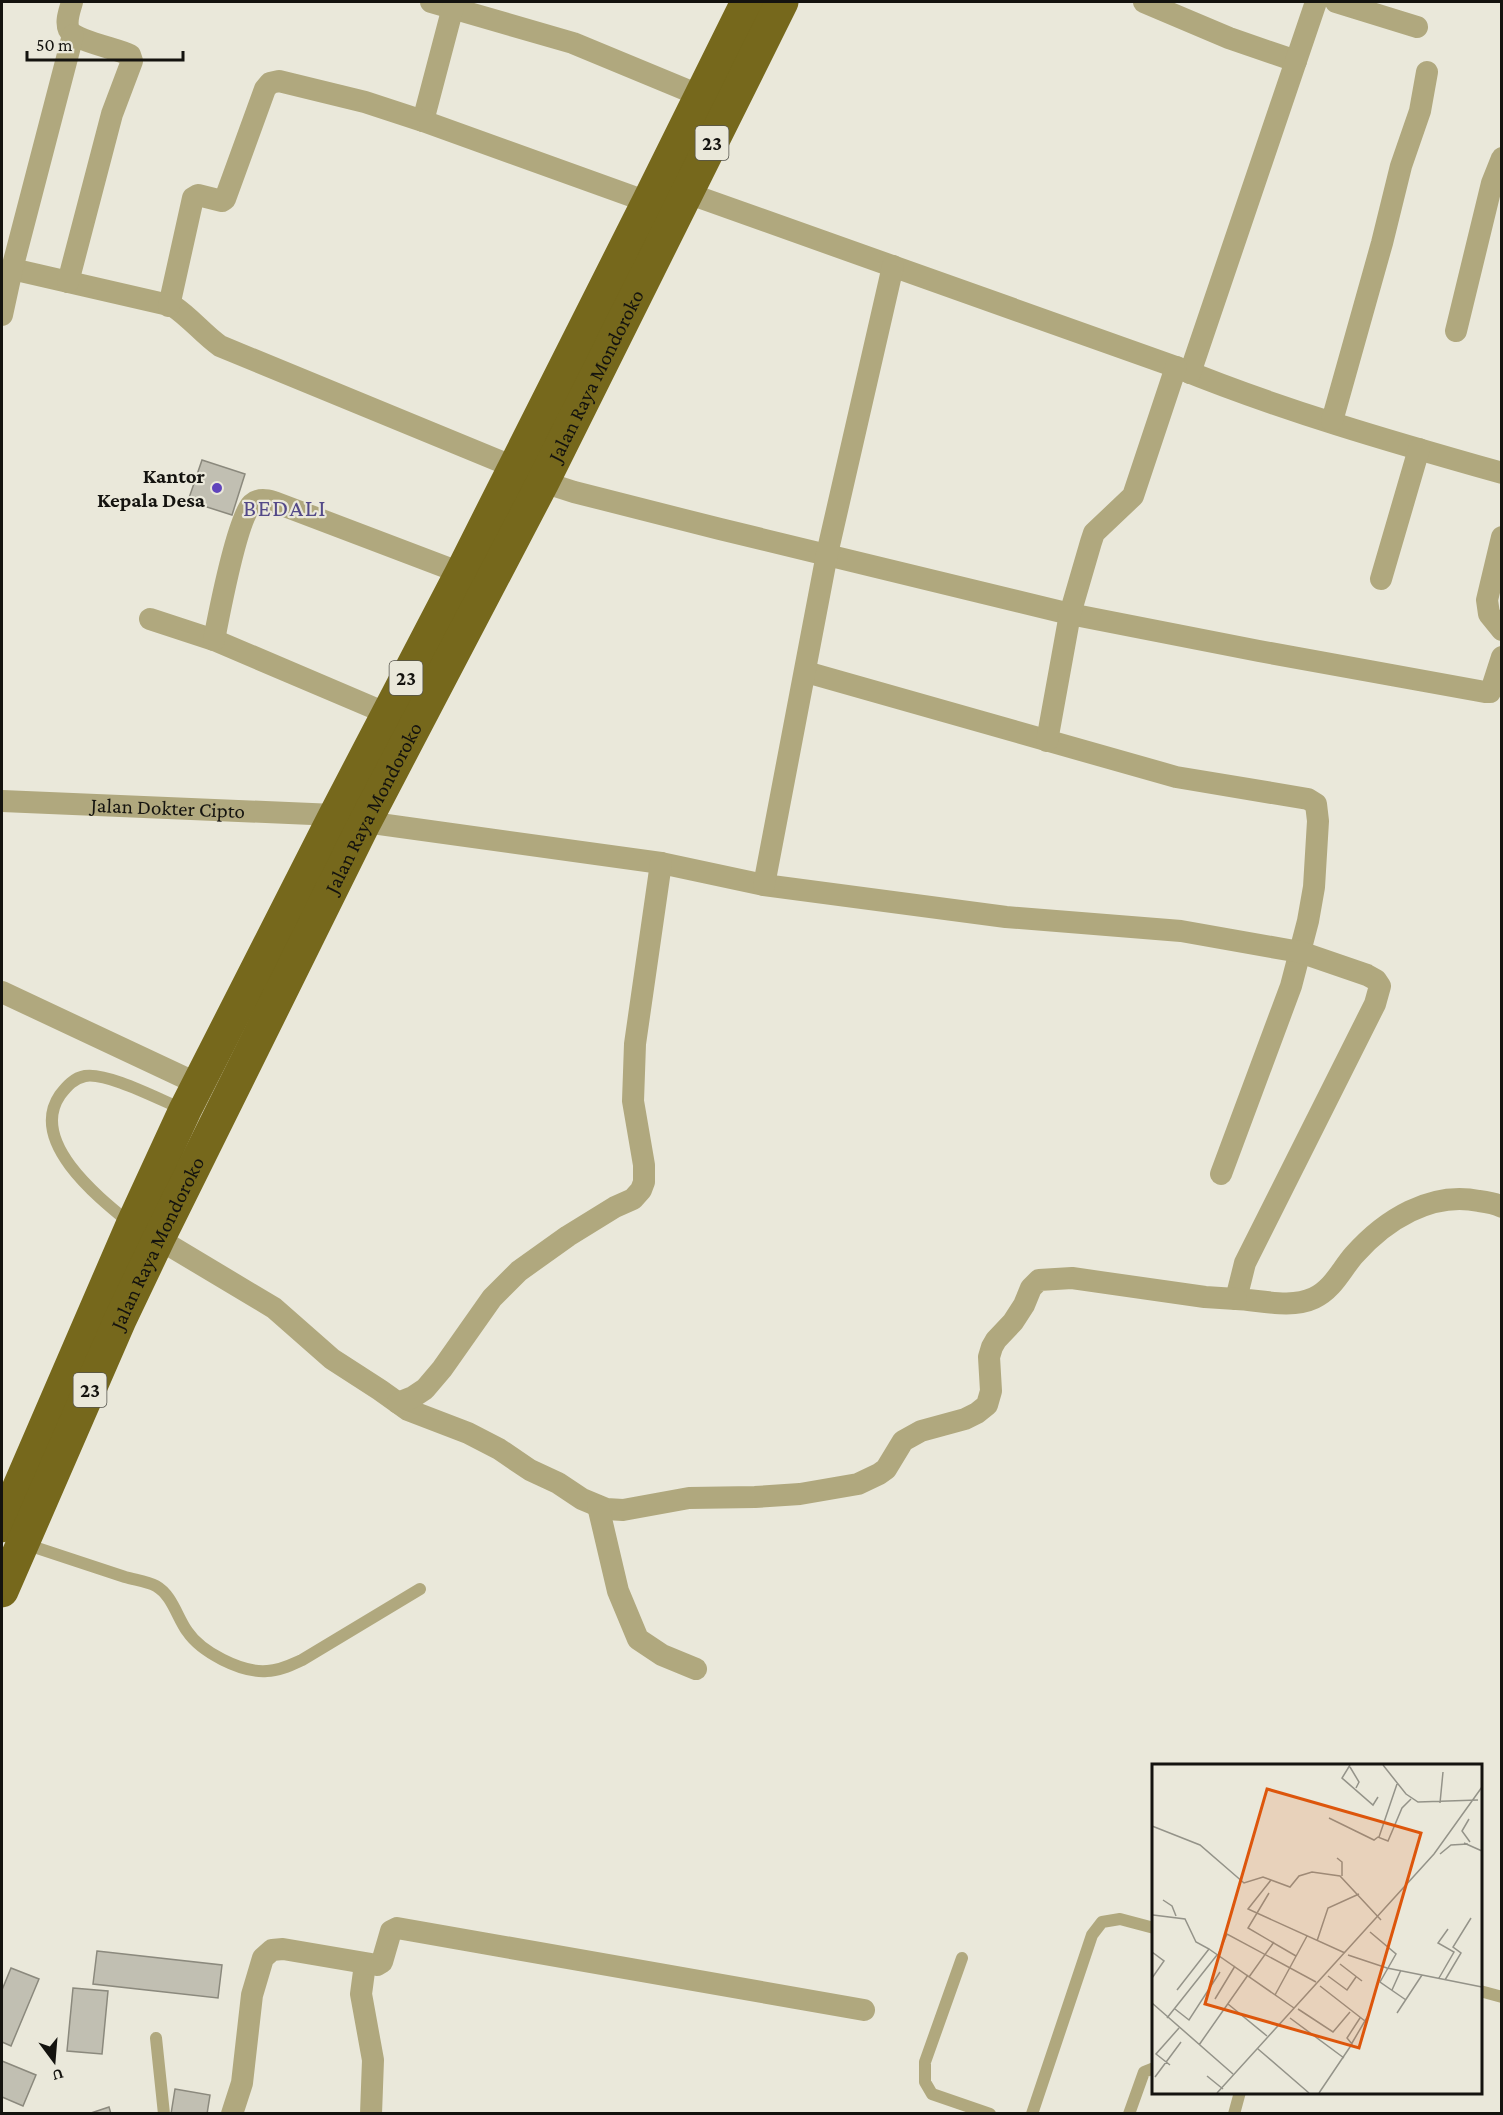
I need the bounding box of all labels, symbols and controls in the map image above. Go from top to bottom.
scale bar [27,24,183,62]
text: 50 m [36,35,73,55]
road number: 23 [696,126,728,160]
street label: Jalan Raya Mondoroko [542,286,649,468]
place label: Kantor Kepala Desa [97,464,206,512]
marker: Kantor Kepala Desa [210,481,224,495]
district label: BEDALI [243,494,327,521]
road number: 23 [390,661,422,695]
street label: Jalan Raya Mondoroko [319,718,427,899]
street label: Jalan Dokter Cipto [88,793,246,823]
street label: Jalan Raya Mondoroko [105,1153,209,1335]
road number: 23 [74,1373,106,1407]
inset map [1152,1764,1482,2094]
north arrow [24,2031,84,2091]
text: U [50,2065,66,2085]

